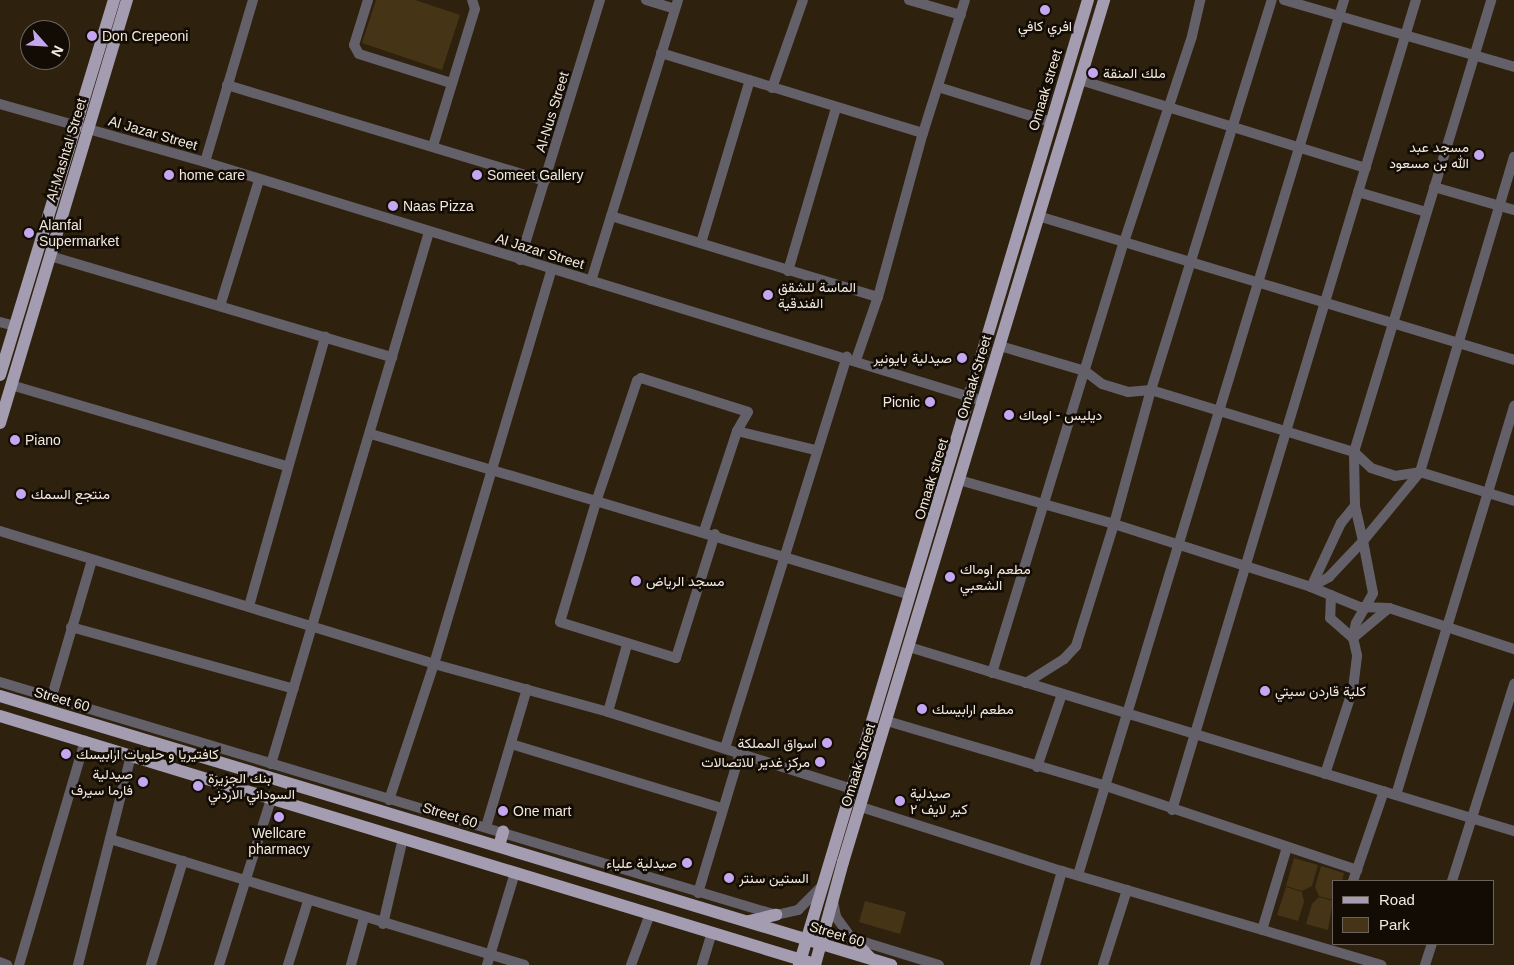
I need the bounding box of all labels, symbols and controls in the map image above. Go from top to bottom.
marker: افري كافي [1039,4,1051,16]
place label: افري كافي [1018,18,1072,34]
north arrow [20,20,70,70]
place label: Don Crepeoni [102,28,188,44]
marker: Don Crepeoni [86,30,98,42]
text: N [48,43,67,59]
street label: Omaak street [1025,47,1065,133]
place label: ملك المنقة [1103,65,1166,81]
marker: ملك المنقة [1087,67,1099,79]
street label: Al-Nus Street [532,70,572,154]
street label: Al-Mashtal Street [42,96,90,204]
street label: Al Jazar Street [107,112,199,154]
place label: مسجد عبد الله بن مسعود [1389,139,1469,172]
marker: مسجد عبد الله بن مسعود [1473,149,1485,161]
place label: home care [179,167,245,183]
place label: Someet Gallery [487,167,583,183]
marker: home care [163,169,175,181]
marker: Someet Gallery [471,169,483,181]
place label: Naas Pizza [403,198,474,214]
marker: Naas Pizza [387,200,399,212]
place label: Alanfal Supermarket [39,217,119,250]
marker: Alanfal Supermarket [23,227,35,239]
street label: Al Jazar Street [494,230,586,272]
place label: الماسة للشقق الفندقية [778,279,856,312]
marker: الماسة للشقق الفندقية [762,289,774,301]
street label: Omaak Street [953,333,995,421]
place label: صيدلية بايونير [873,350,952,366]
marker: صيدلية بايونير [956,352,968,364]
place label: Picnic [883,394,920,410]
marker: Picnic [924,396,936,408]
place label: ديليس - اوماك [1019,407,1102,423]
marker: ديليس - اوماك [1003,409,1015,421]
place label: Piano [25,432,61,448]
marker: Piano [9,434,21,446]
street label: Omaak street [911,436,951,522]
place label: منتجع السمك [31,486,110,502]
marker: منتجع السمك [15,488,27,500]
place label: مطعم اوماك الشعبي [960,561,1031,594]
marker: مطعم اوماك الشعبي [944,571,956,583]
place label: مسجد الرياض [646,573,724,589]
marker: مسجد الرياض [630,575,642,587]
street label: Street 60 [32,683,92,715]
place label: كلية قاردن سيتي [1275,683,1366,699]
marker: كلية قاردن سيتي [1259,685,1271,697]
place label: مطعم ارابيسك [932,701,1014,717]
marker: مطعم ارابيسك [916,703,928,715]
street label: Omaak Street [837,721,879,809]
place label: اسواق المملكة [737,735,817,751]
marker: اسواق المملكة [821,737,833,749]
place label: كافتيريا و حلويات ارابيسك [76,746,219,762]
marker: كافتيريا و حلويات ارابيسك [60,748,72,760]
place label: مركز غدير للاتصالات [701,754,810,770]
marker: مركز غدير للاتصالات [814,756,826,768]
place label: صيدلية فارما سيرف [71,766,133,799]
place label: بنك الجزيرة السوداني الاردني [208,770,295,802]
marker: صيدلية فارما سيرف [137,776,149,788]
marker: بنك الجزيرة السوداني الاردني [192,780,204,792]
place label: صيدلية كير لايف ٢ [910,785,968,818]
marker: صيدلية كير لايف ٢ [894,795,906,807]
street label: Street 60 [420,799,480,831]
place label: One mart [513,803,571,819]
marker: One mart [497,805,509,817]
marker: Wellcare pharmacy [273,811,285,823]
place label: Wellcare pharmacy [248,825,310,858]
place label: صيدلية علياء [606,855,677,871]
marker: صيدلية علياء [681,857,693,869]
place label: الستين سنتر [739,870,809,886]
marker: الستين سنتر [723,872,735,884]
legend [1332,880,1494,945]
text: Road [1379,891,1415,908]
text: Park [1379,916,1410,933]
street label: Street 60 [807,918,867,950]

